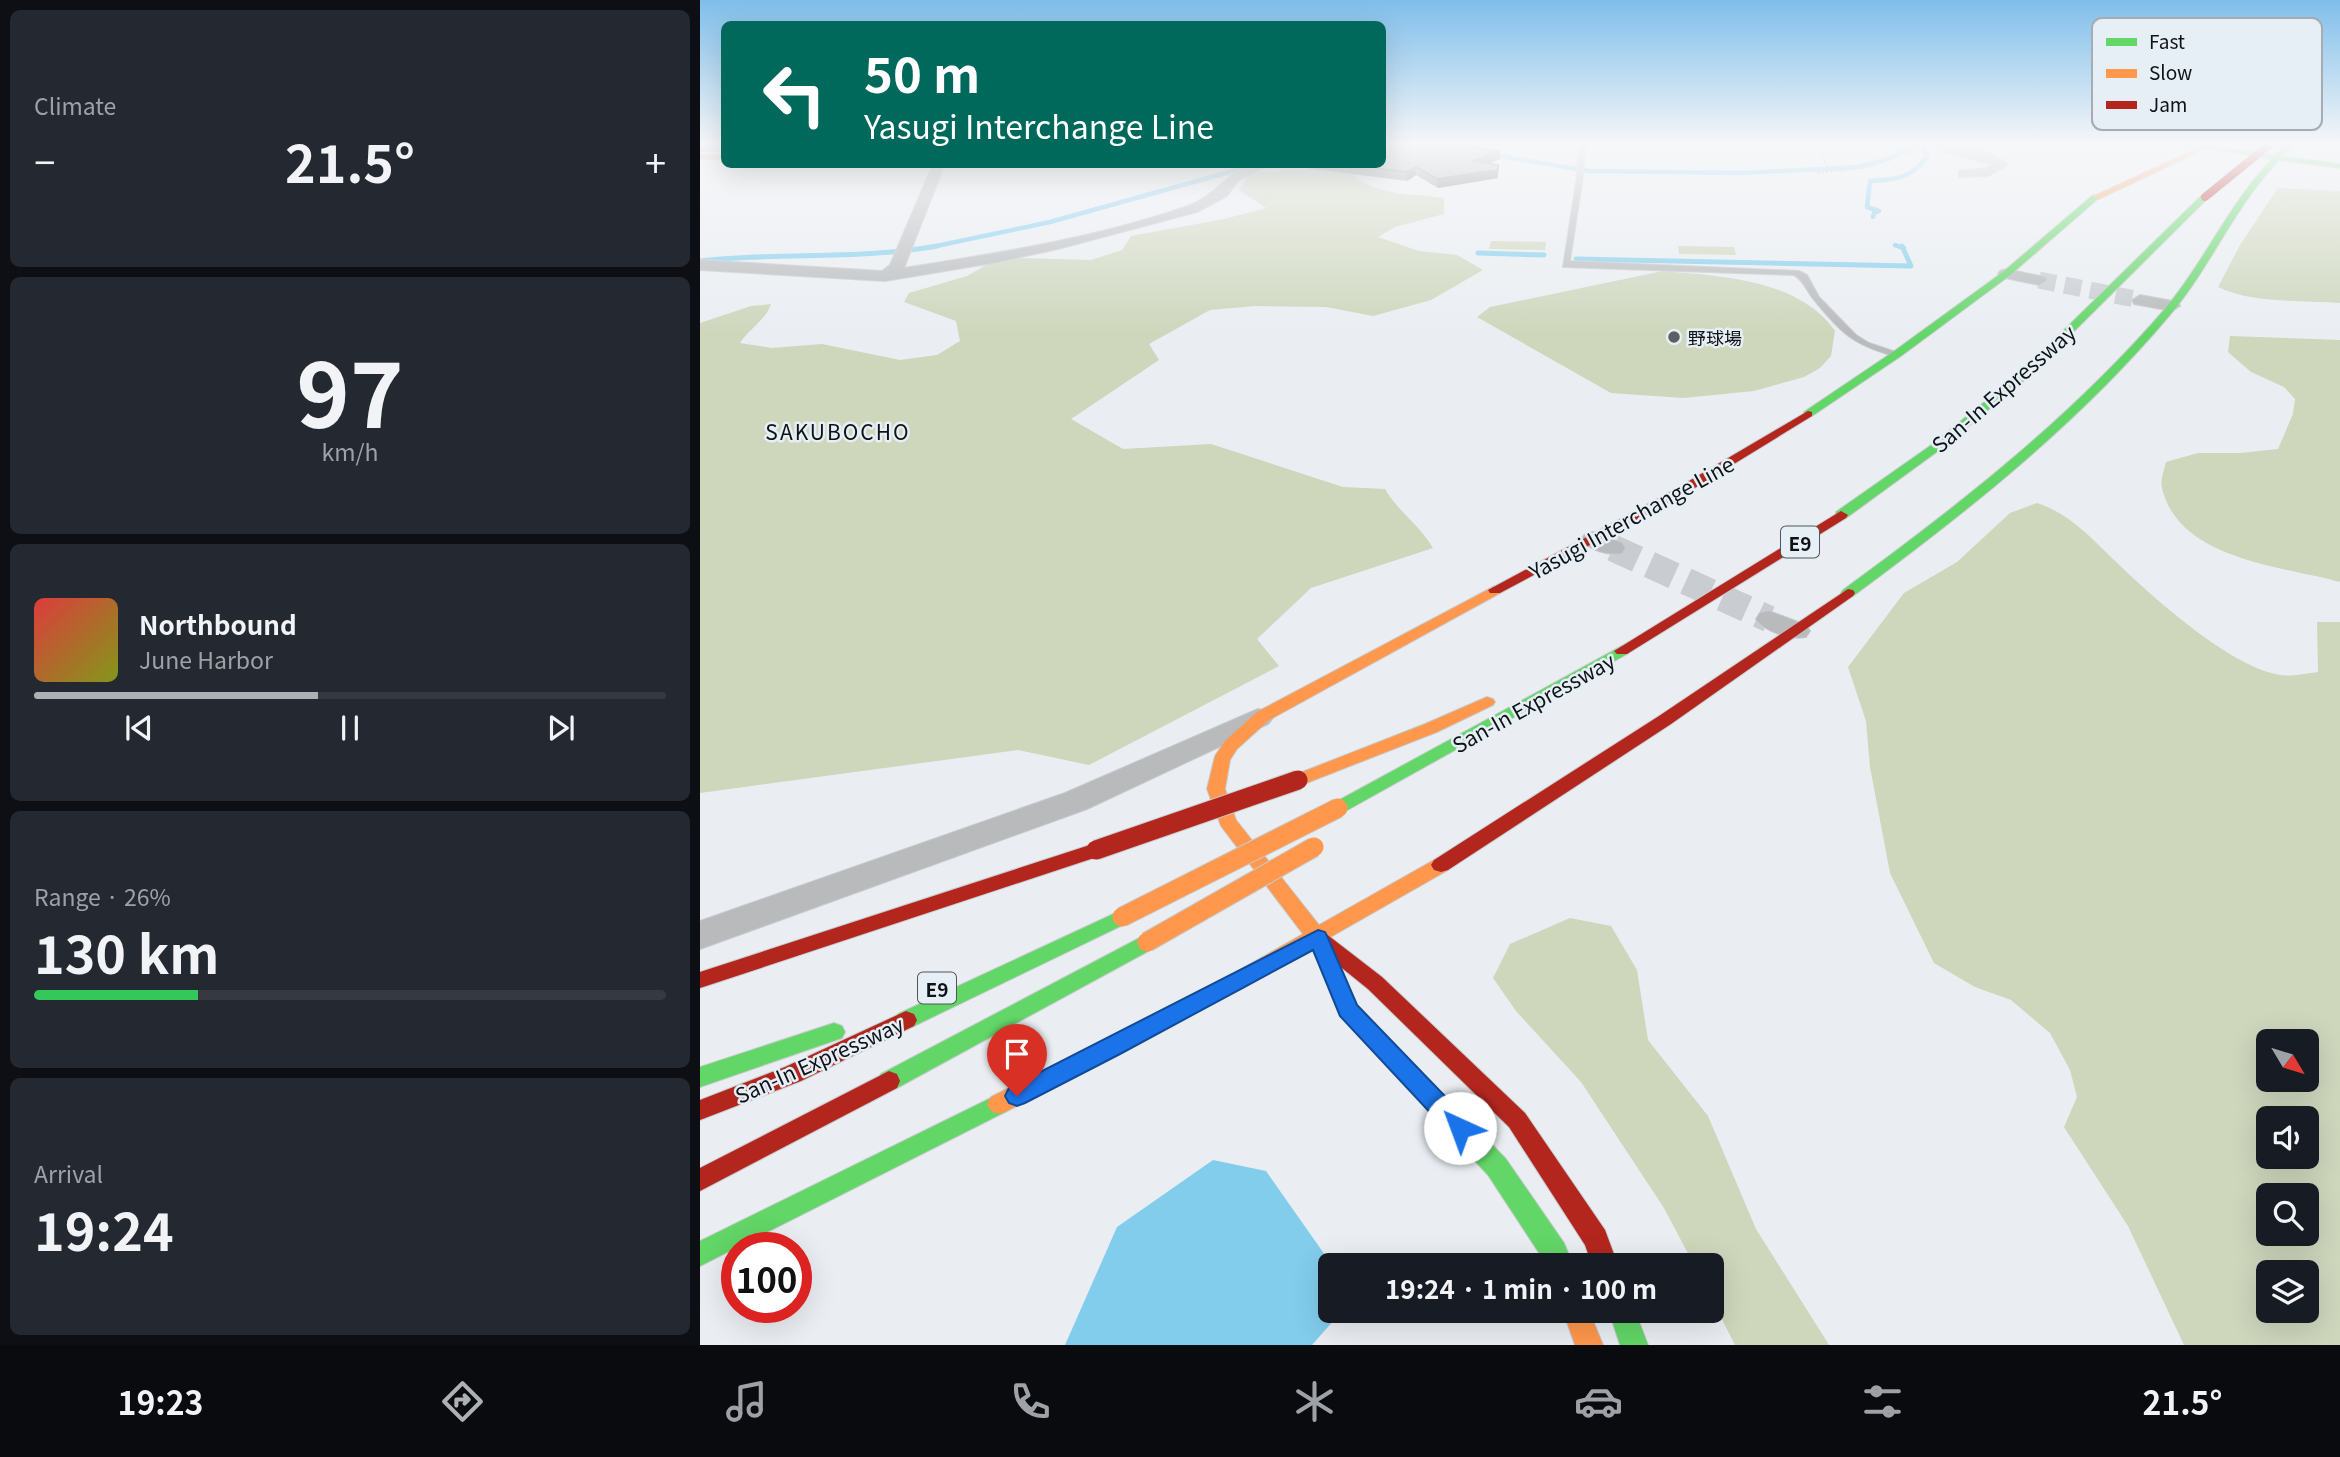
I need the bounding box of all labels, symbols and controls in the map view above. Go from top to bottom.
legend [2092,18,2322,130]
text: Fast [2149,27,2185,54]
text: 50 m [864,36,980,107]
icon: left [749,49,840,140]
text: Slow [2149,58,2192,85]
text: Climate [34,88,116,122]
text: Jam [2149,90,2187,117]
text: Yasugi Interchange Line [864,102,1214,148]
text: 21.5° [285,123,415,198]
text: − [34,133,55,188]
text: + [645,133,666,188]
street label: San-In Expressway [1925,317,2081,459]
text: 97 [296,322,404,454]
place label: 野球場 [1688,324,1742,350]
marker: 野球場 [1666,329,1682,345]
district label: SAKUBOCHO [765,416,911,446]
text: km/h [322,434,378,468]
street label: Yasugi Interchange Line [1522,448,1739,586]
road number: E9 [1781,526,1819,558]
text: Northbound [139,605,297,642]
text: June Harbor [139,642,273,676]
street label: San-In Expressway [1446,645,1620,759]
icon: previous [120,709,158,747]
icon: pause [331,709,369,747]
icon: next [542,709,580,747]
text: Range · 26% [34,879,171,913]
text: 130 km [34,914,219,989]
road number: E9 [918,972,956,1004]
street label: San-In Expressway [730,1008,908,1110]
pin [987,1024,1047,1096]
north arrow [2256,1029,2319,1092]
map controls [2256,1029,2319,1323]
icon: arrive [998,1035,1036,1073]
position arrow [1423,1091,1497,1165]
button: sound [2256,1106,2319,1169]
text: Arrival [34,1156,103,1190]
button: search [2256,1183,2319,1246]
text: 19:24 [34,1191,174,1266]
speed limit sign: 100 [721,1232,812,1323]
button: layers [2256,1260,2319,1323]
text: 19:24 · 1 min · 100 m [1385,1269,1657,1306]
icon: directions [438,1377,487,1426]
icon: music [722,1377,771,1426]
icon: phone [1006,1377,1055,1426]
icon: climate [1290,1377,1339,1426]
icon: car [1574,1377,1623,1426]
icon: filters [1858,1377,1907,1426]
text: 19:23 [118,1378,203,1424]
text: 21.5° [2142,1378,2222,1424]

